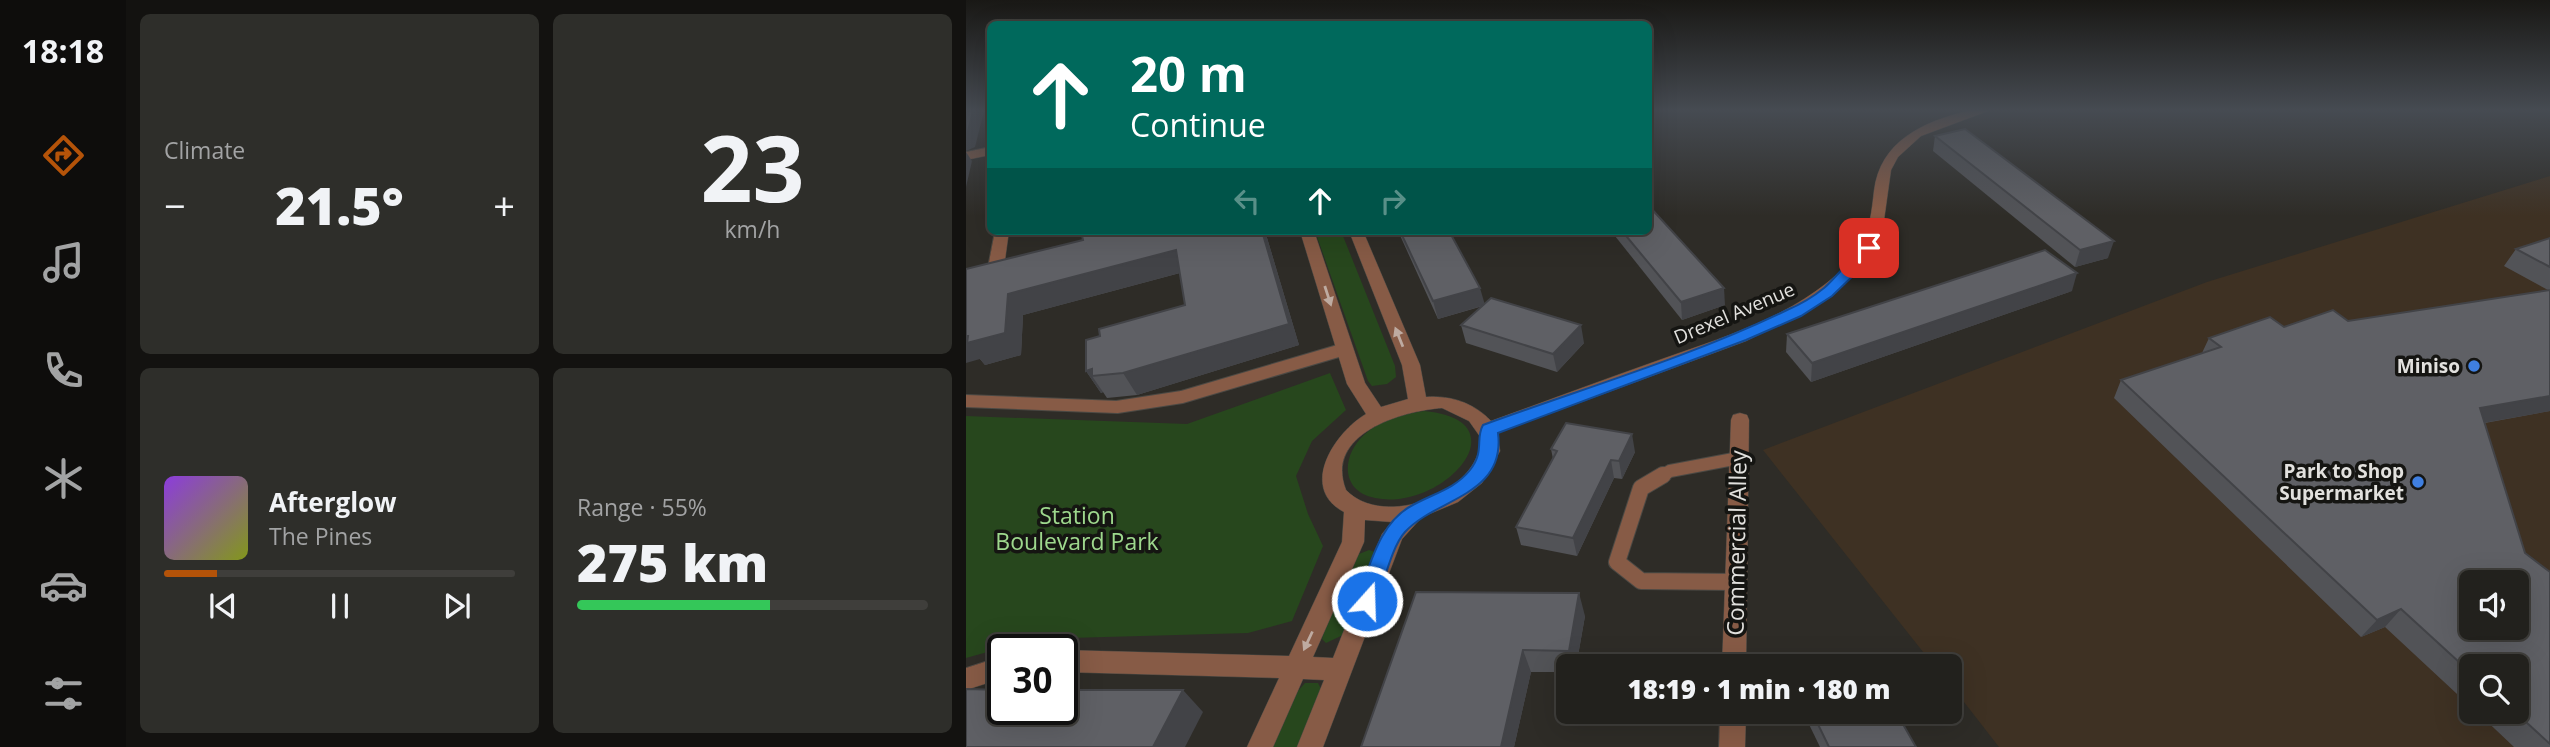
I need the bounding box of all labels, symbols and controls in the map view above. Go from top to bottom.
text: 18:18 [22,29,104,72]
text: 20 m [1130,40,1247,106]
icon: ahead [1015,49,1106,140]
text: Continue [1130,103,1266,146]
text: 23 [700,105,805,229]
icon: directions [39,131,88,180]
text: Climate [164,134,245,166]
text: 21.5° [275,169,404,240]
text: − [164,179,186,231]
text: + [493,179,515,231]
icon: left [1228,182,1266,220]
icon: ahead [1301,182,1339,220]
icon: right [1374,182,1412,220]
text: km/h [725,213,780,245]
pin [1839,218,1899,278]
icon: arrive [1850,229,1888,267]
icon: music [39,238,88,287]
street label: Drexel Avenue [1670,276,1798,350]
one-way arrow [1323,286,1333,307]
one-way arrow [1394,327,1405,348]
icon: phone [39,346,88,395]
place label: Miniso [2397,353,2460,379]
marker: Miniso [2466,358,2482,374]
street label: Commercial Alley [1718,450,1754,636]
icon: climate [39,454,88,503]
place label: Park to Shop Supermarket [2279,458,2404,506]
marker: Park to Shop Supermarket [2410,474,2426,490]
text: Afterglow [269,484,396,520]
text: Range · 55% [577,491,707,523]
park label: Station Boulevard Park [995,499,1159,557]
text: The Pines [269,520,372,552]
text: 275 km [577,526,768,597]
icon: car [39,561,88,610]
position arrow [1330,564,1404,638]
map controls [2459,570,2529,724]
button: sound [2459,570,2529,640]
icon: previous [204,587,242,625]
icon: pause [321,587,359,625]
icon: next [438,587,476,625]
one-way arrow [1302,631,1314,651]
speed limit sign: 30 [987,634,1078,725]
button: search [2459,654,2529,724]
icon: filters [39,669,88,718]
text: 18:19 · 1 min · 180 m [1628,671,1890,707]

